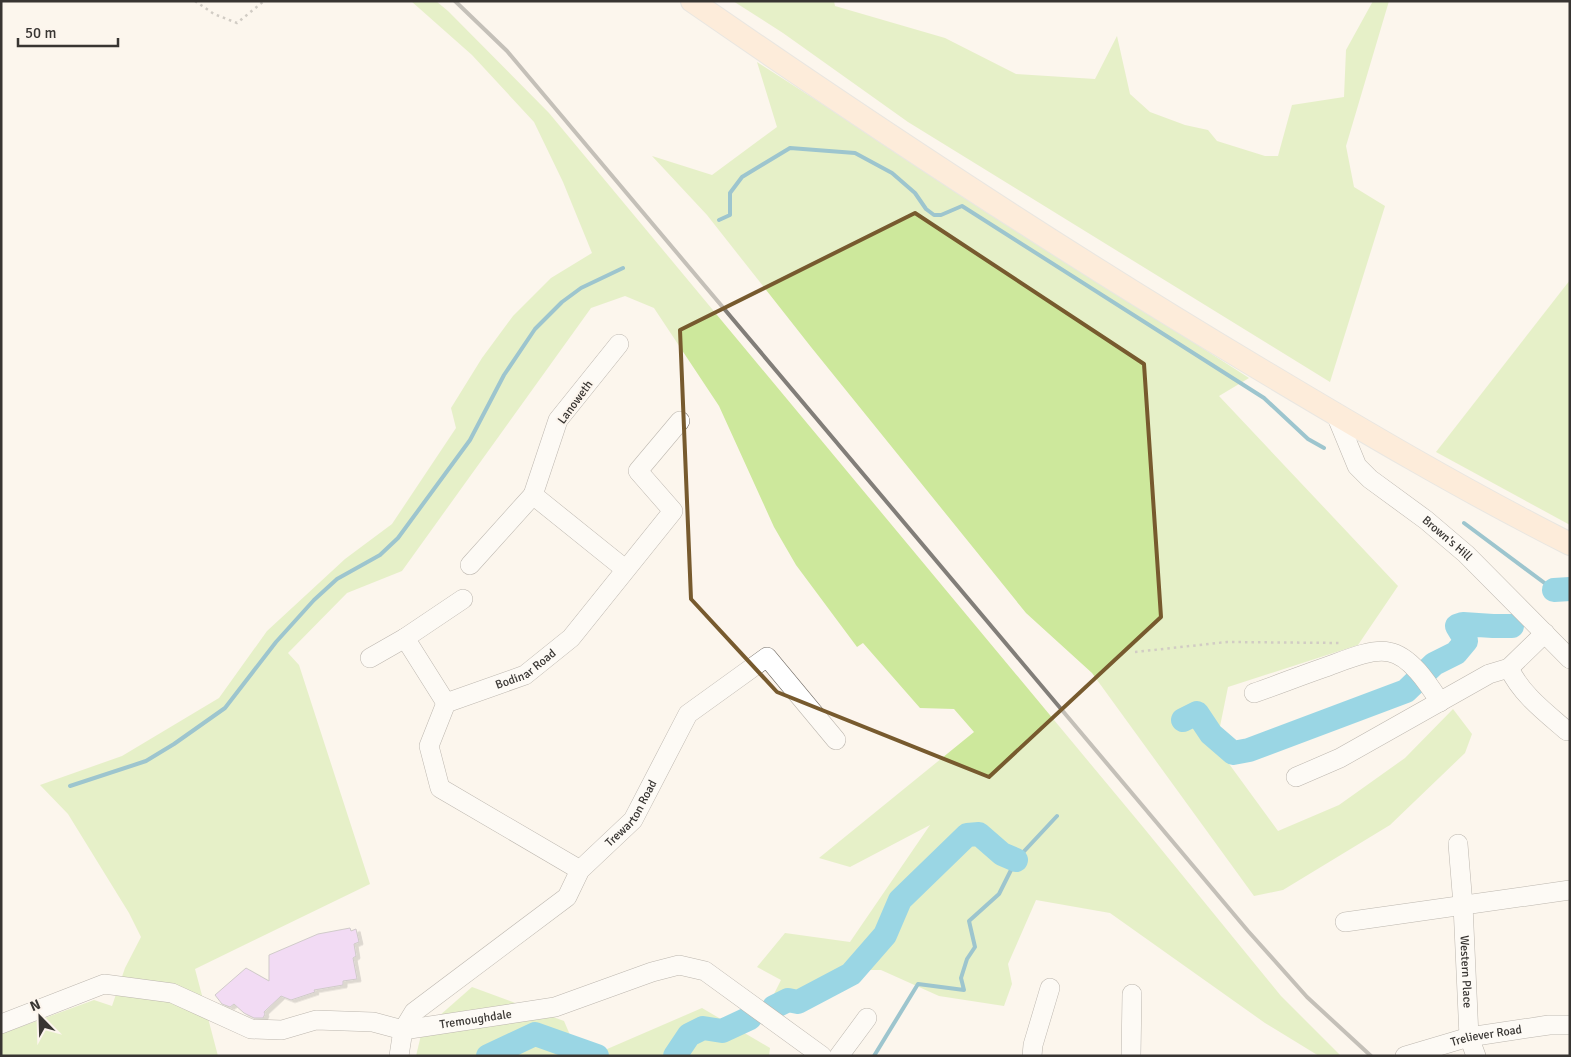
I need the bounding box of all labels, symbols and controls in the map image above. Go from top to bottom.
scale bar [18,15,118,47]
text: 50 m [25,24,56,42]
street label: Lanoweth [555,378,596,427]
street label: Brown's Hill [1419,513,1476,564]
street label: Bodinar Road [493,646,559,693]
street label: Trewarton Road [602,777,661,850]
street label: Western Place [1456,935,1475,1008]
north arrow [15,992,65,1042]
text: N [27,996,43,1015]
street label: Tremoughdale [439,1007,513,1032]
street label: Treliever Road [1449,1022,1523,1050]

